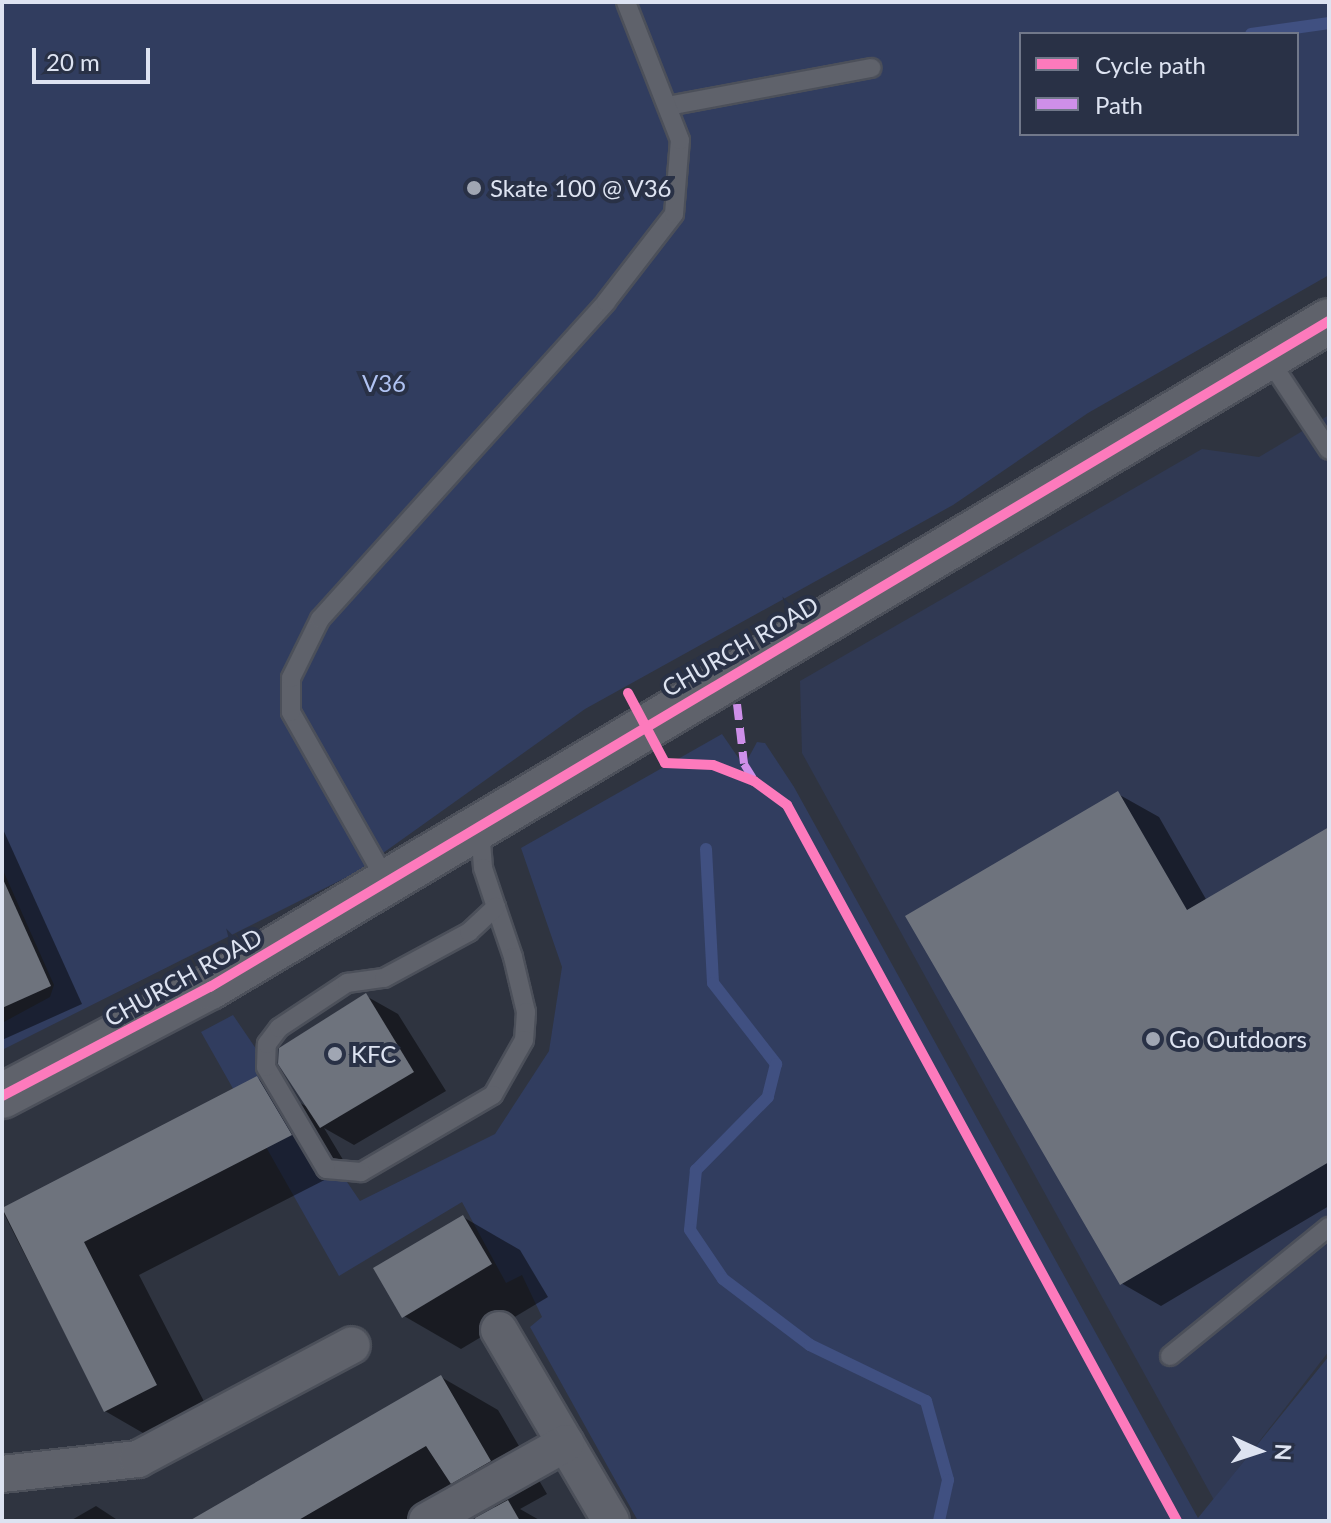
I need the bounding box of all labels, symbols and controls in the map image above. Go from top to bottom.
scale bar [36,32,154,82]
legend [1019,32,1299,136]
text: 20 m [46,47,100,76]
text: Cycle path [1095,50,1206,79]
text: Path [1095,90,1143,119]
place label: Skate 100 @ V36 [490,174,672,202]
marker: Skate 100 @ V36 [465,179,483,197]
park label: V36 [362,369,406,397]
street label: CHURCH ROAD [657,590,823,702]
street label: CHURCH ROAD [99,922,267,1032]
place label: Go Outdoors [1169,1025,1307,1053]
marker: Go Outdoors [1144,1030,1162,1048]
place label: KFC [351,1040,396,1068]
marker: KFC [326,1045,344,1063]
north arrow [1219,1411,1299,1491]
text: N [1270,1443,1297,1461]

